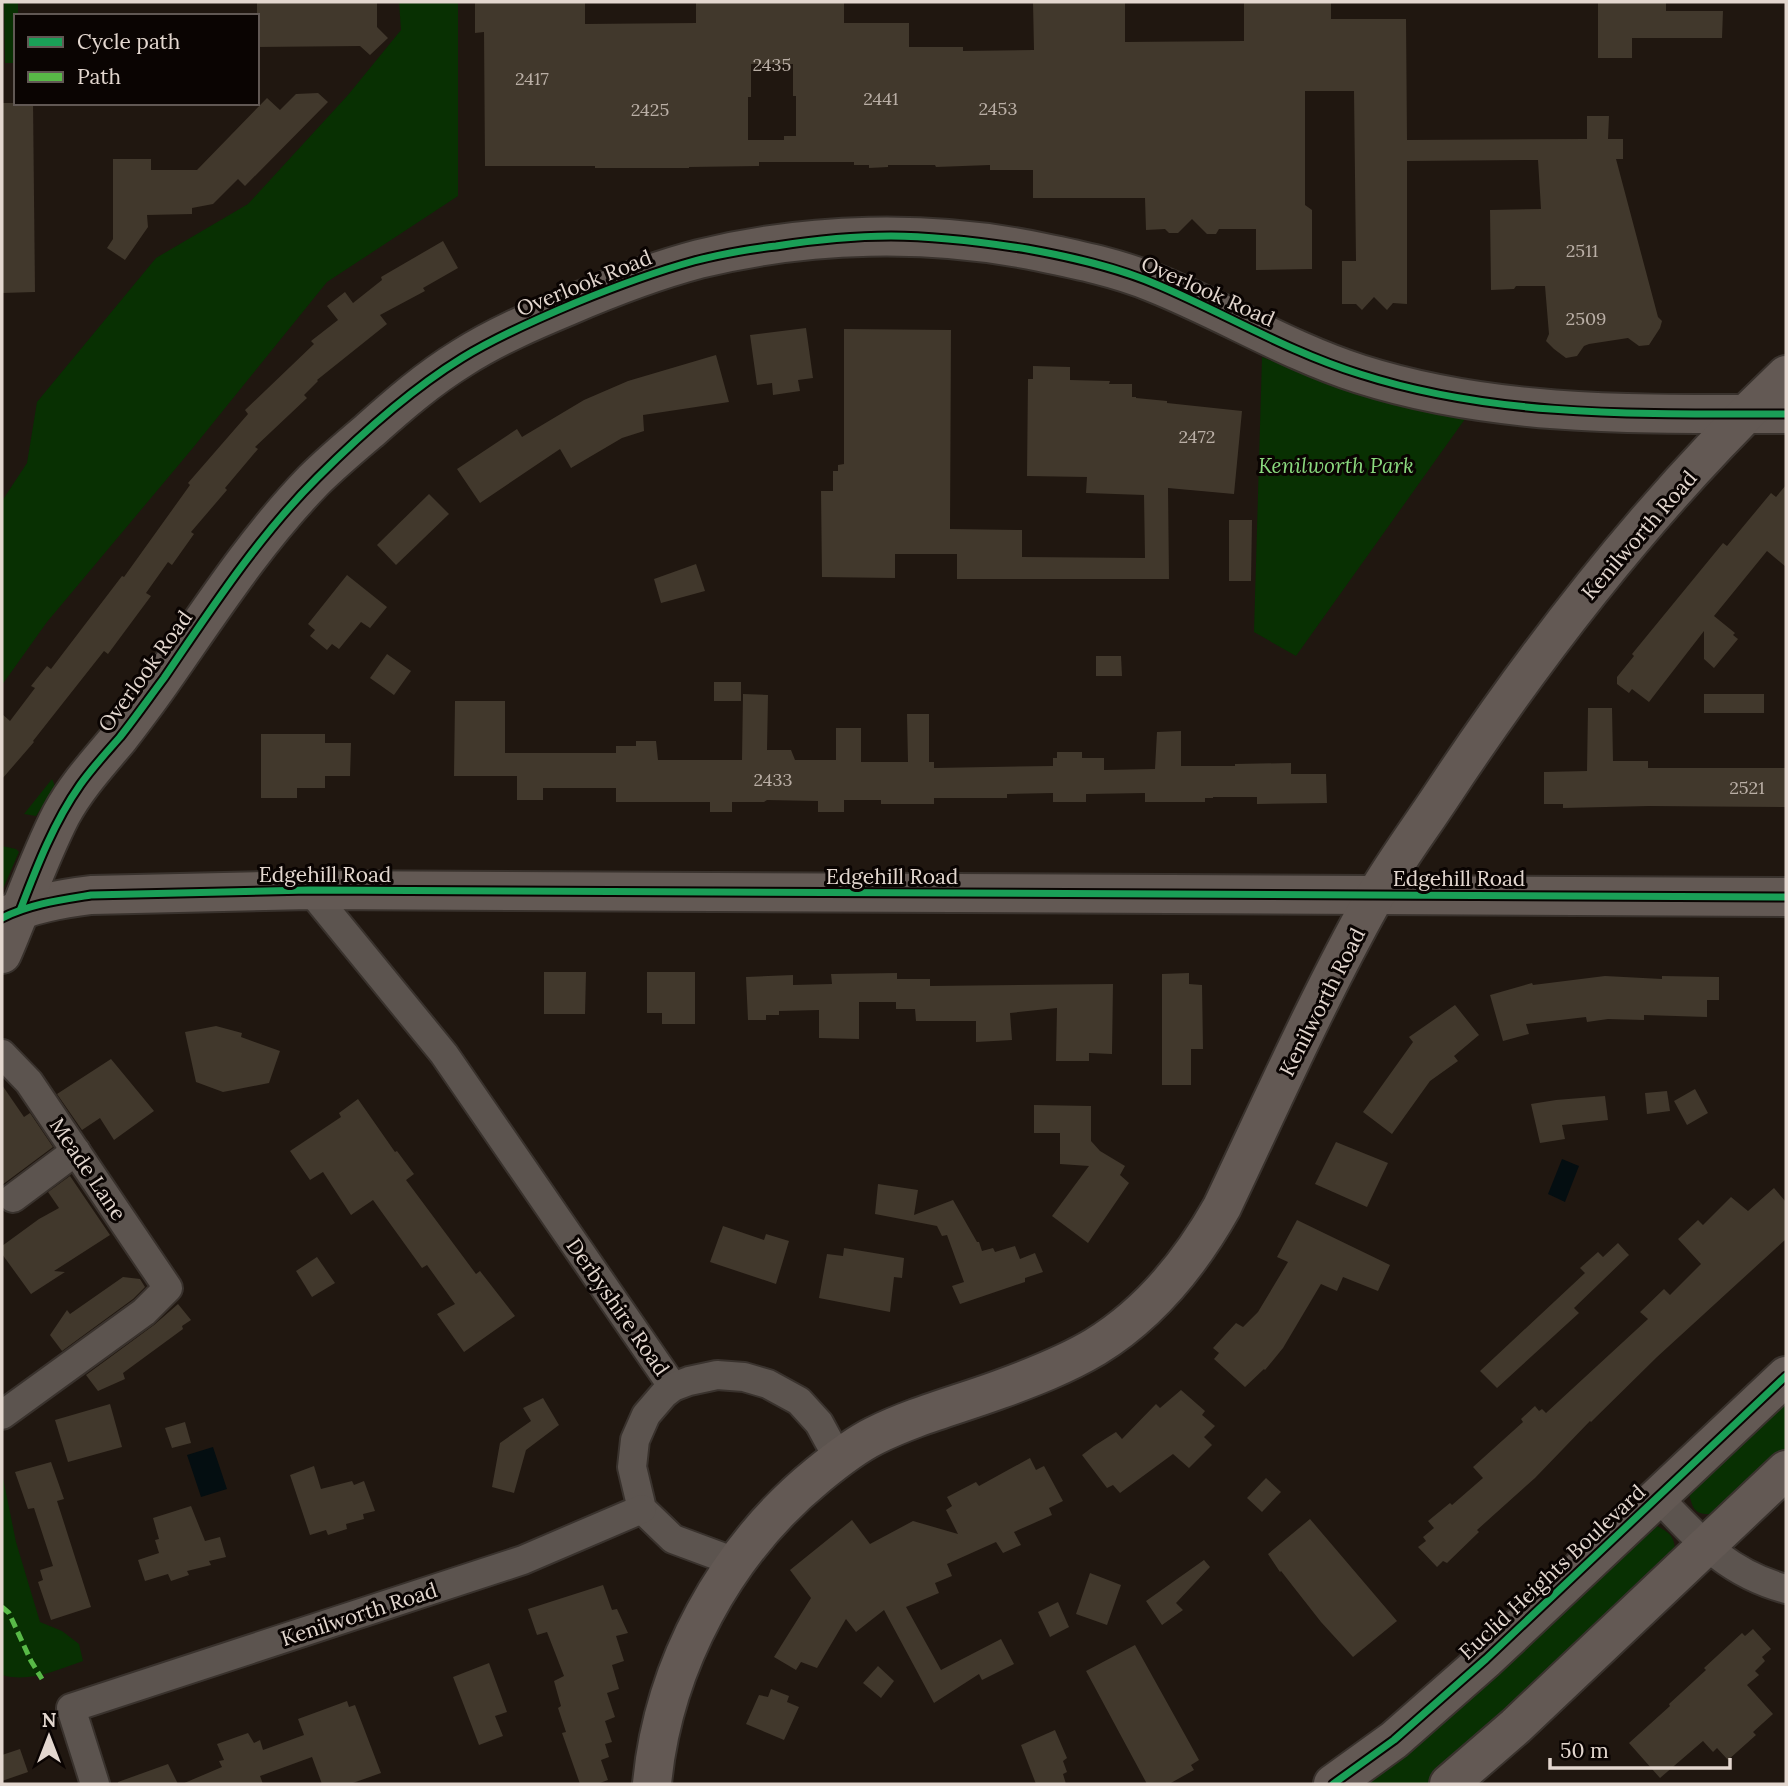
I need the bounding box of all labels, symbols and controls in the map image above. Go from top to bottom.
legend [14,14,259,105]
text: Cycle path [77,28,180,55]
house number: 2435 [753,53,791,76]
text: Path [77,63,121,90]
house number: 2417 [515,67,549,90]
house number: 2441 [863,87,899,110]
house number: 2453 [979,97,1017,120]
house number: 2425 [631,98,669,121]
house number: 2511 [1566,239,1598,262]
street label: Overlook Road [512,244,656,322]
street label: Overlook Road [1137,250,1279,332]
house number: 2509 [1565,307,1607,330]
house number: 2472 [1179,425,1216,448]
park label: Kenilworth Park [1258,452,1414,479]
street label: Kenilworth Road [1575,465,1703,605]
street label: Overlook Road [92,605,198,737]
house number: 2433 [753,768,793,791]
house number: 2521 [1729,776,1765,799]
street label: Edgehill Road [259,861,391,888]
street label: Edgehill Road [826,863,958,890]
street label: Edgehill Road [1393,865,1525,892]
street label: Kenilworth Road [1273,923,1371,1081]
street label: Meade Lane [44,1112,132,1226]
street label: Derbyshire Road [560,1233,676,1381]
street label: Euclid Heights Boulevard [1453,1479,1651,1665]
street label: Kenilworth Road [277,1576,441,1652]
north arrow [14,1702,84,1772]
text: N [42,1708,57,1732]
scale bar [1550,1726,1730,1770]
text: 50 m [1560,1737,1609,1764]

